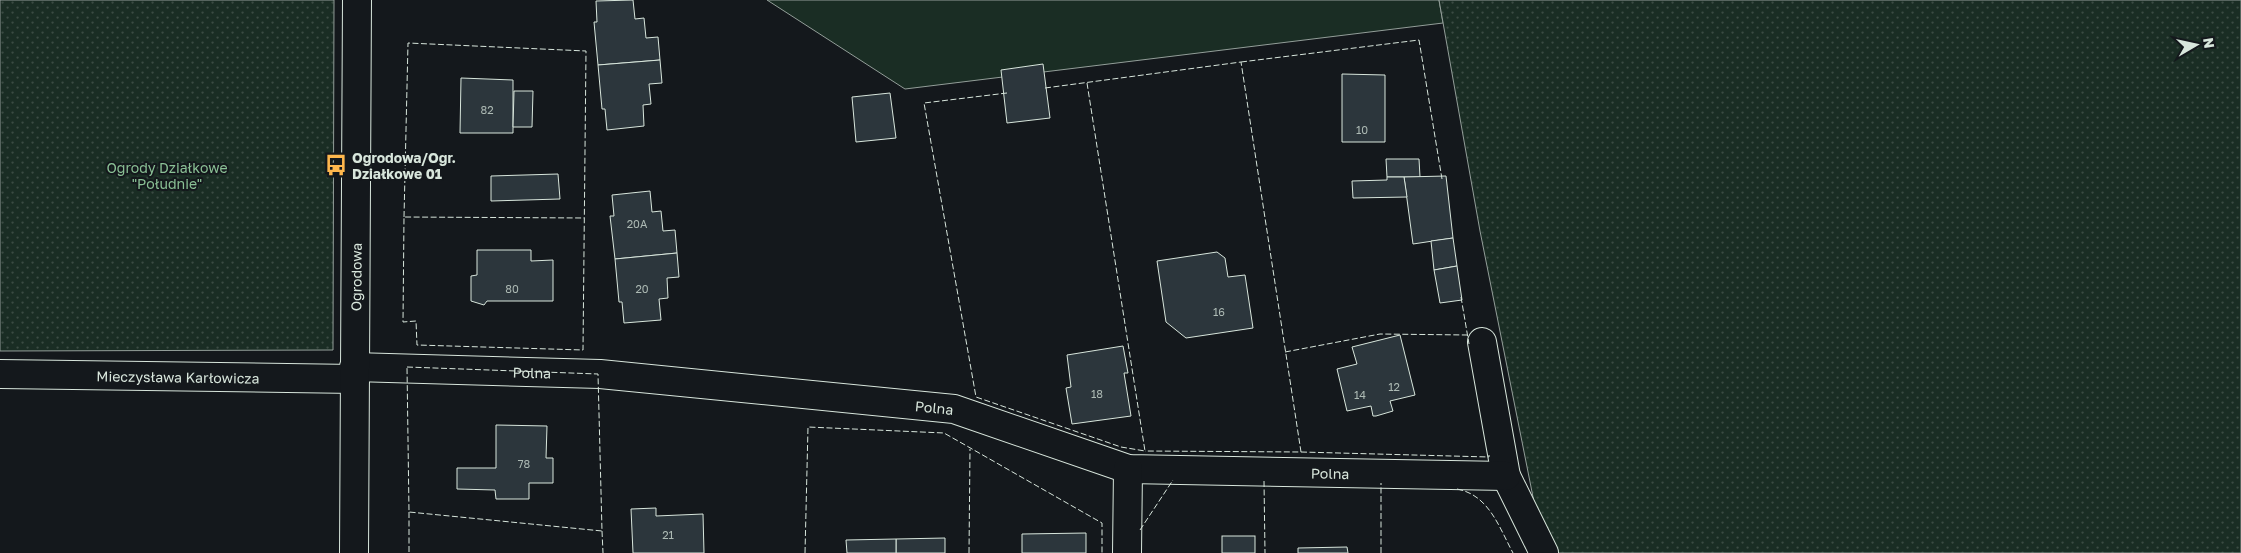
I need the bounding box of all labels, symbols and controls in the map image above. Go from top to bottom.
north arrow [2171,20,2221,70]
text: N [2200,36,2219,49]
house number: 82 [480,103,494,116]
house number: 10 [1356,123,1368,136]
place label: Ogrodowa/Ogr. Działkowe 01 [352,149,456,182]
bus stop icon: Ogrodowa/Ogr. Działkowe 01 [323,152,349,178]
park label: Ogrody Działkowe "Południe" [106,159,228,192]
house number: 20A [627,217,648,230]
street label: Ogrodowa [347,243,364,311]
house number: 80 [505,282,519,295]
house number: 20 [635,282,649,295]
house number: 16 [1213,305,1225,318]
street label: Polna [512,363,551,381]
street label: Mieczysława Karłowicza [96,367,260,386]
house number: 12 [1388,380,1400,393]
house number: 18 [1091,387,1103,400]
house number: 14 [1354,388,1366,401]
street label: Polna [914,397,954,417]
house number: 78 [518,457,531,470]
street label: Polna [1311,464,1349,482]
house number: 21 [662,528,674,541]

